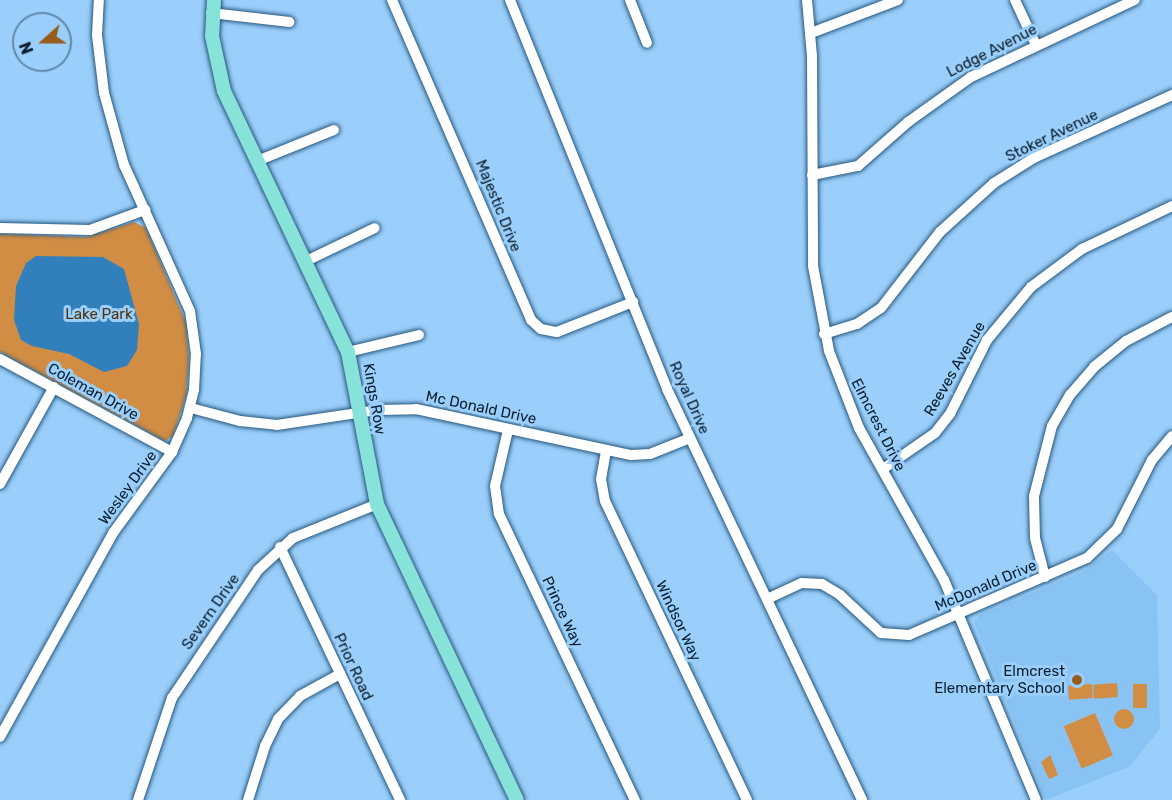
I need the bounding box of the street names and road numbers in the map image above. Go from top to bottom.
street label: Lodge Avenue [944,20,1040,82]
street label: Stoker Avenue [1002,106,1102,166]
street label: Majestic Drive [471,157,525,255]
street label: Reeves Avenue [921,318,989,420]
street label: Royal Drive [665,359,713,437]
street label: Coleman Drive [44,360,142,424]
street label: Kings Row [359,362,389,436]
street label: Elmcrest Drive [847,376,909,474]
street label: Mc Donald Drive [424,387,538,429]
street label: Wesley Drive [95,447,161,529]
street label: McDonald Drive [932,556,1040,616]
street label: Severn Drive [178,571,244,653]
street label: Prince Way [538,574,586,650]
street label: Windsor Way [651,578,705,664]
street label: Prior Road [330,630,376,704]

